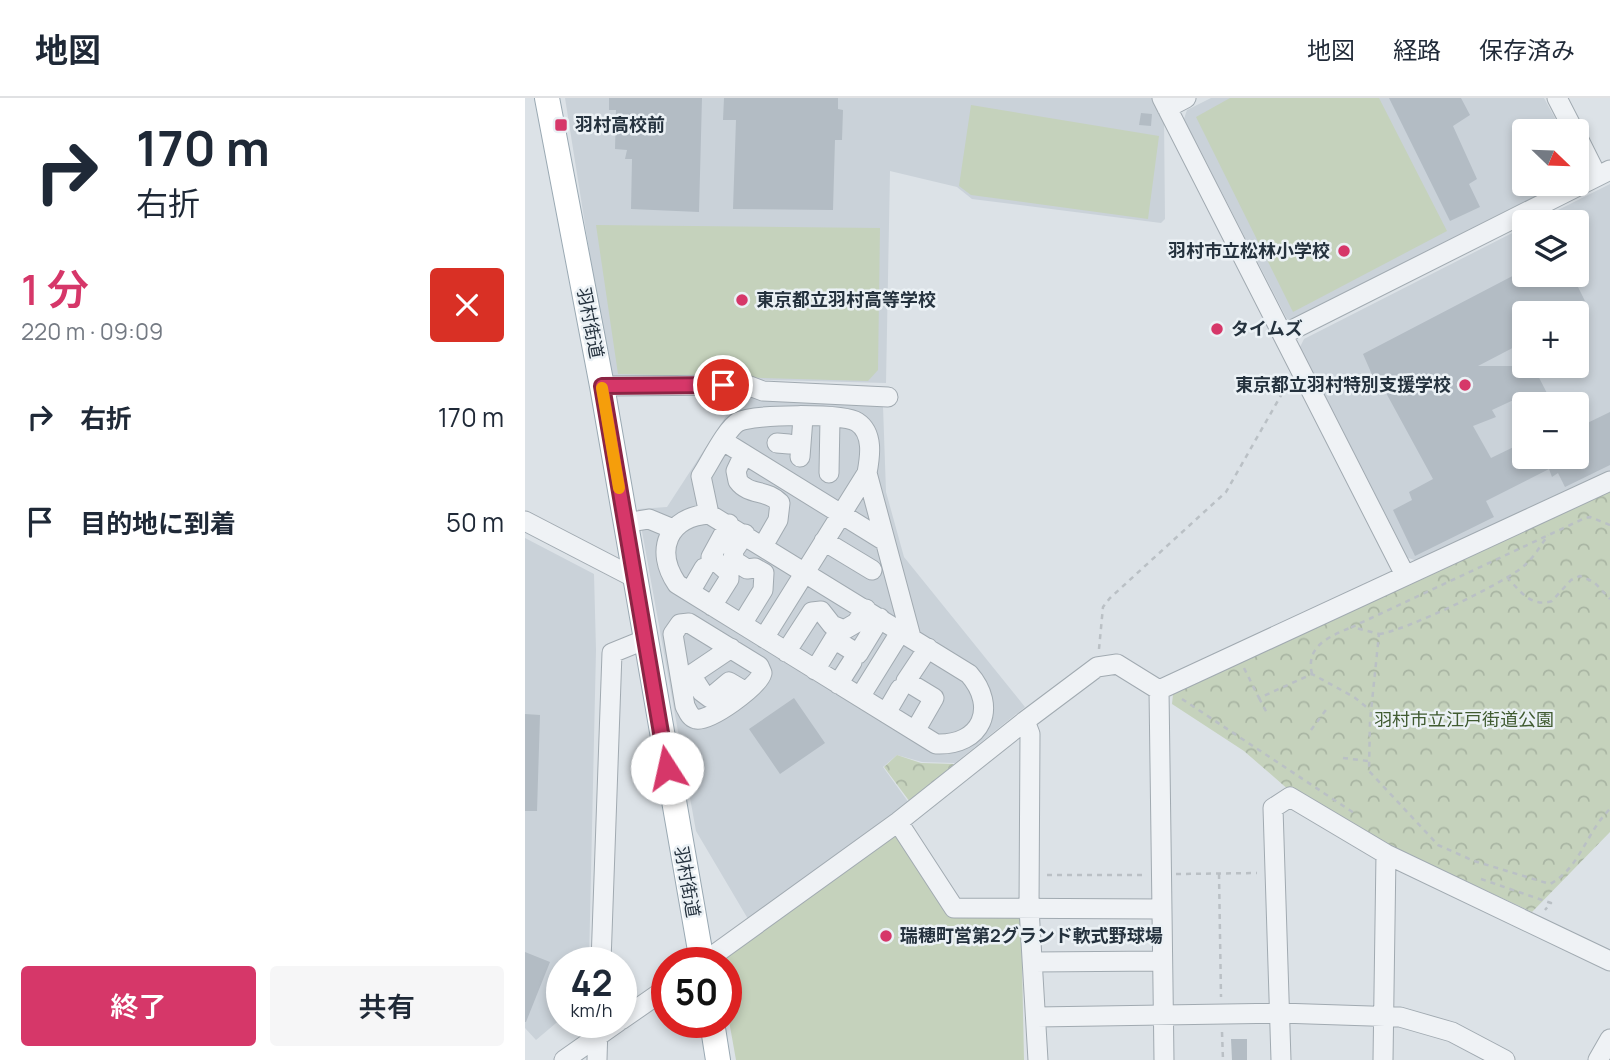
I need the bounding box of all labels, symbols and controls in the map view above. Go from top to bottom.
text: 地図 [35,27,101,72]
text: 地図 [1307,33,1355,66]
text: 経路 [1393,33,1441,66]
text: 保存済み [1479,33,1575,66]
place label: 羽村高校前 [575,112,665,136]
text: 170 m [136,114,270,181]
marker: 羽村高校前 [553,117,569,133]
north arrow [1512,119,1589,196]
map controls [1512,119,1589,469]
icon: right [21,126,112,217]
text: 右折 [136,181,200,225]
button: layers [1512,210,1589,287]
place label: 羽村市立松林小学校 [1168,238,1330,262]
marker: 羽村市立松林小学校 [1336,243,1352,259]
text: 1 分 [21,260,89,318]
button: close [430,268,504,342]
street label: 羽村街道 [572,285,610,360]
place label: 東京都立羽村高等学校 [756,287,936,311]
marker: 東京都立羽村高等学校 [734,292,750,308]
button: + [1512,301,1589,378]
text: 220 m · 09:09 [21,315,163,347]
place label: タイムズ [1231,316,1303,340]
marker: タイムズ [1209,321,1225,337]
pin [693,355,753,415]
icon: arrive [704,366,742,404]
place label: 東京都立羽村特別支援学校 [1235,372,1451,396]
marker: 東京都立羽村特別支援学校 [1457,377,1473,393]
button: − [1512,392,1589,469]
icon: right [21,398,59,436]
text: 170 m [438,399,504,435]
text: 右折 [80,400,132,436]
icon: arrive [21,503,59,541]
text: 50 m [446,504,504,540]
text: 目的地に到着 [80,505,236,541]
park label: 羽村市立江戸街道公園 [1374,707,1554,731]
position arrow [630,731,704,805]
street label: 羽村街道 [670,844,706,919]
place label: 瑞穂町営第2グランド軟式野球場 [900,923,1163,947]
marker: 瑞穂町営第2グランド軟式野球場 [878,928,894,944]
speed limit sign: 50 [651,947,742,1038]
text: 42 [570,959,613,1007]
button: 終了 [21,966,256,1046]
button: 共有 [270,966,504,1046]
text: km/h [571,998,612,1022]

